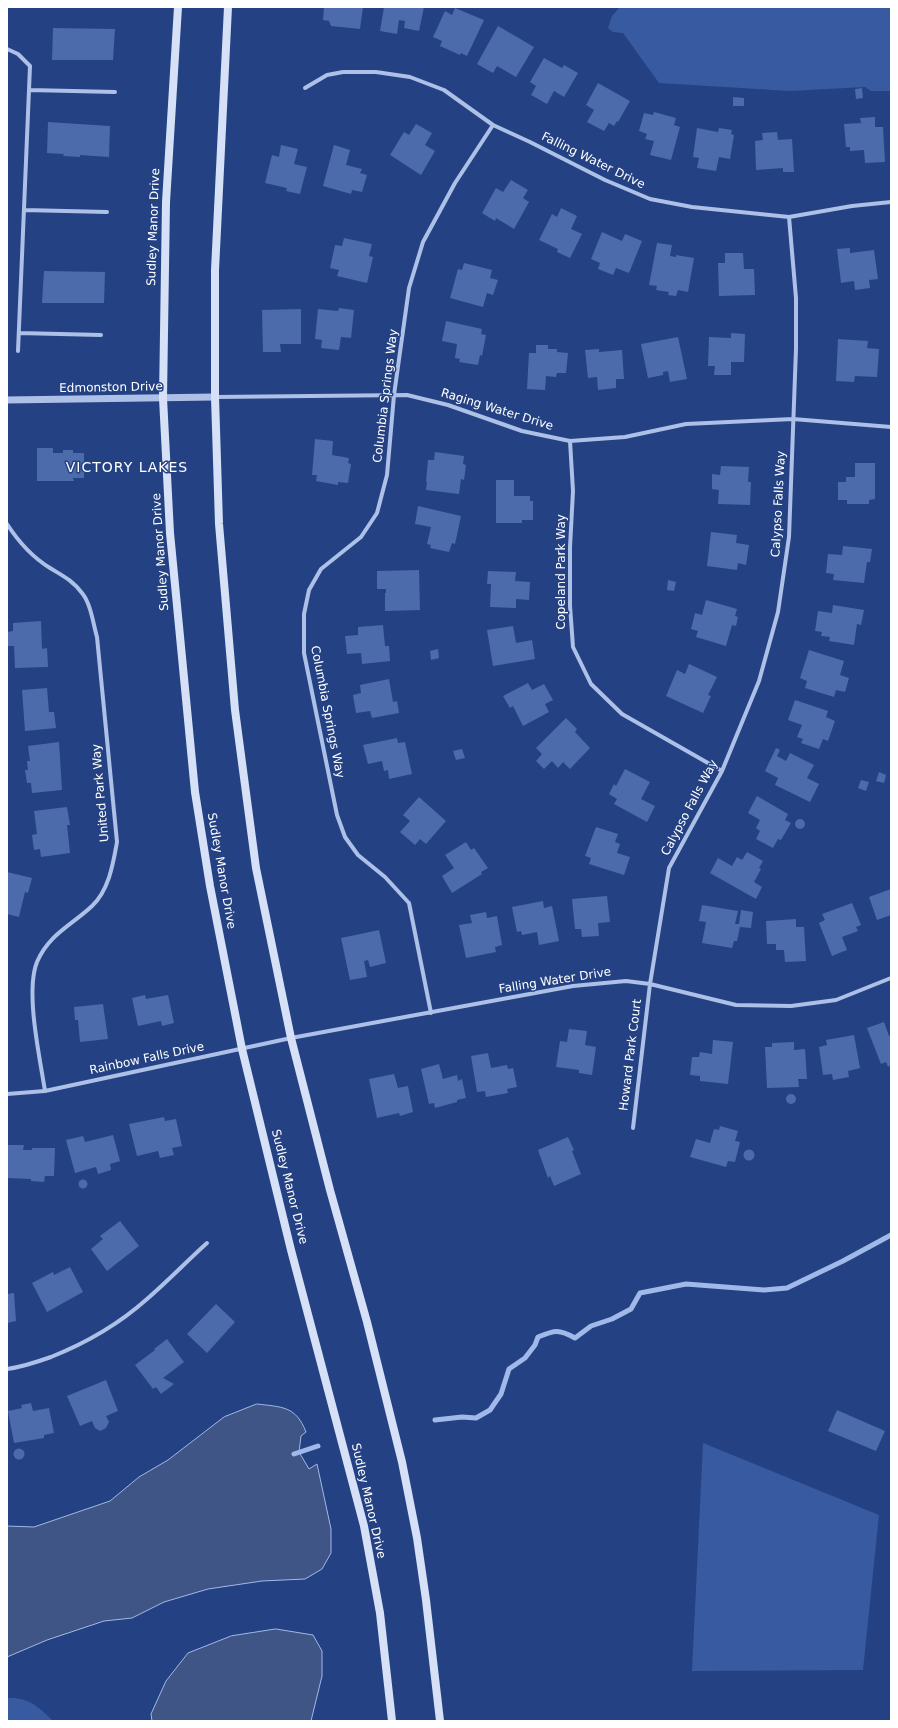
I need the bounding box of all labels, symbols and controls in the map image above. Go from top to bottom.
street label: Falling Water Drive [539,130,647,192]
street label: Sudley Manor Drive [145,168,163,286]
street label: Columbia Springs Way [371,328,401,464]
street label: Edmonston Drive [59,380,163,396]
street label: Raging Water Drive [439,386,555,434]
street label: Calypso Falls Way [769,450,789,558]
district label: VICTORY LAKES [66,460,188,476]
street label: Sudley Manor Drive [150,493,172,611]
street label: Copeland Park Way [555,514,569,630]
street label: Columbia Springs Way [307,644,347,780]
street label: United Park Way [90,743,112,843]
street label: Calypso Falls Way [659,758,721,858]
street label: Sudley Manor Drive [204,812,238,930]
street label: Falling Water Drive [498,965,612,997]
street label: Howard Park Court [617,998,645,1112]
street label: Rainbow Falls Drive [88,1040,206,1078]
street label: Sudley Manor Drive [268,1128,310,1246]
street label: Sudley Manor Drive [348,1442,388,1560]

